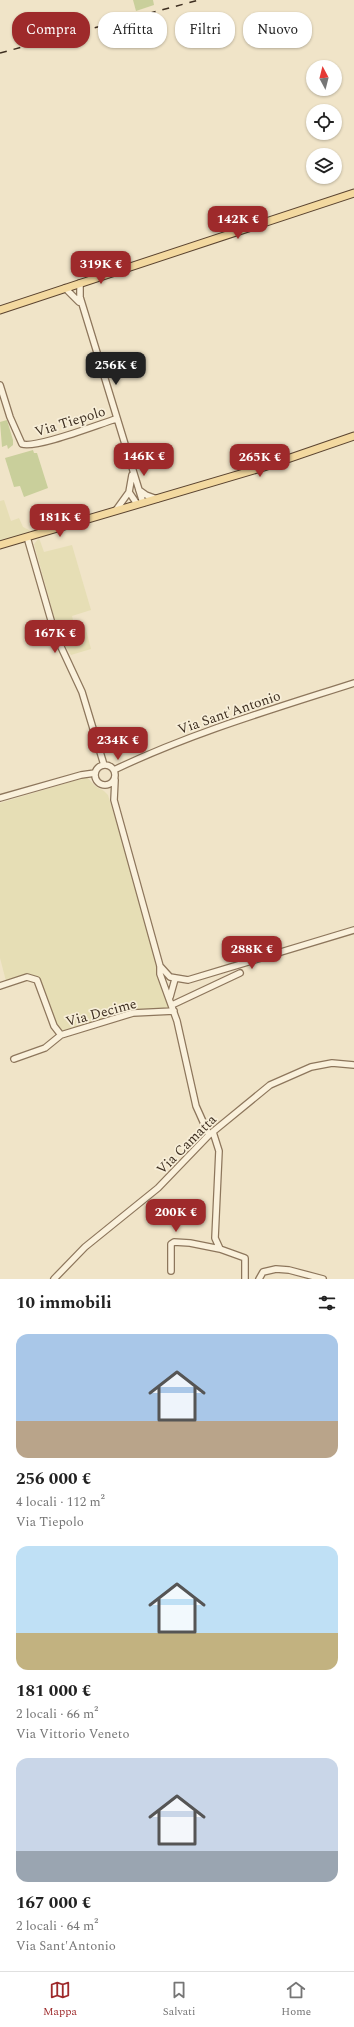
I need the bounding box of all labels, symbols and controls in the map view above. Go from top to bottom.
chip: Compra [12,12,90,48]
chip: Affitta [98,12,167,48]
chip: Filtri [175,12,235,48]
chip: Nuovo [243,12,312,48]
north arrow [306,60,342,96]
map controls [306,60,342,184]
button: locate [306,104,342,140]
button: layers [306,148,342,184]
pin: 142K € [205,206,271,240]
text: 142K € [217,209,259,229]
pin: 319K € [68,251,134,285]
text: 319K € [80,254,122,274]
pin: 256K € [83,352,149,386]
text: 256K € [95,355,137,375]
street label: Via Tiepolo [32,401,108,442]
pin: 146K € [111,443,177,477]
pin: 265K € [227,444,293,478]
text: 146K € [123,446,165,466]
text: 265K € [239,447,281,467]
pin: 181K € [27,504,93,538]
text: 181K € [39,507,81,527]
pin: 167K € [22,620,88,654]
text: 167K € [34,623,76,643]
street label: Via Sant'Antonio [175,685,283,740]
pin: 234K € [85,727,151,761]
text: 234K € [97,730,139,750]
pin: 288K € [219,936,285,970]
text: 288K € [231,939,273,959]
street label: Via Decime [63,993,139,1032]
street label: Via Camatta [151,1109,221,1179]
pin: 200K € [143,1199,209,1233]
text: 200K € [155,1202,197,1222]
text: 10 immobili [16,1290,112,1316]
icon: filters [316,1292,338,1314]
icon: home [141,1360,213,1432]
text: 256 000 € [16,1466,91,1492]
text: 4 locali · 112 m² [16,1492,105,1512]
text: Via Tiepolo [16,1512,84,1532]
icon: home [141,1572,213,1644]
text: 181 000 € [16,1678,91,1704]
text: 2 locali · 66 m² [16,1704,98,1724]
text: Via Vittorio Veneto [16,1724,129,1744]
icon: home [141,1784,213,1856]
text: 167 000 € [16,1890,91,1916]
text: 2 locali · 64 m² [16,1916,98,1936]
text: Via Sant'Antonio [16,1936,116,1956]
tab: Mappa [43,1979,77,2020]
tab: Salvati [163,1979,195,2020]
tab: Home [281,1979,311,2020]

